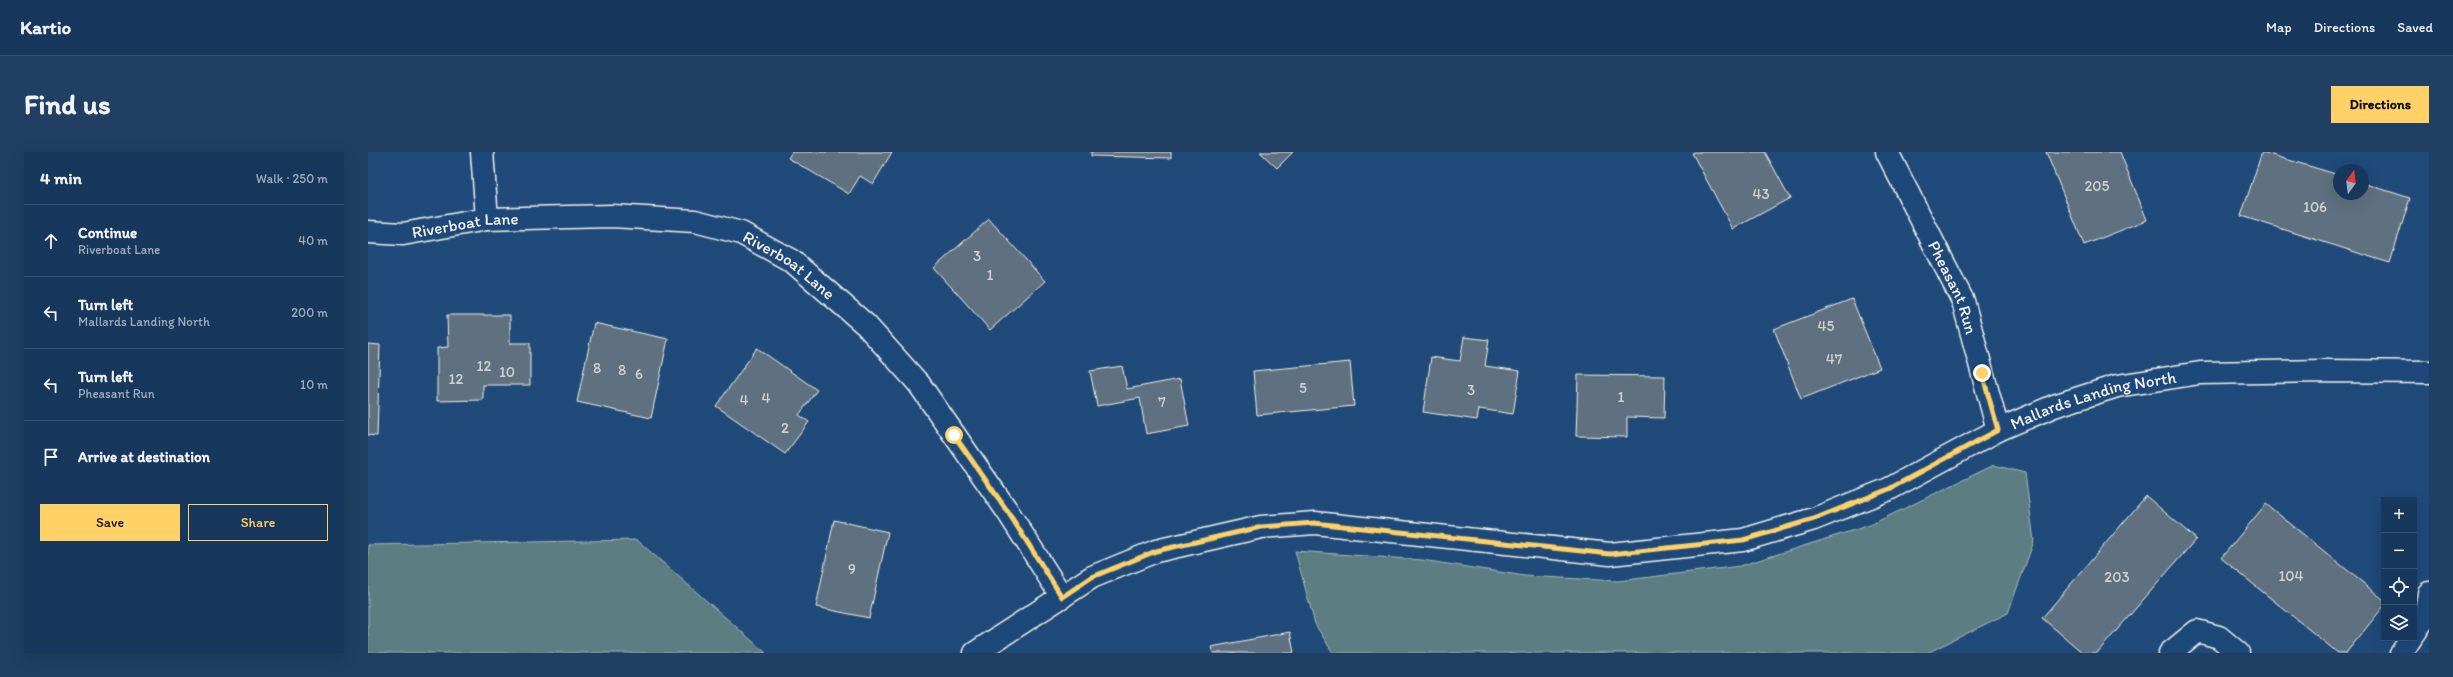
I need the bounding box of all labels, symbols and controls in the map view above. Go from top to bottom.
text: Kartio [20,16,71,39]
text: Map [2266,19,2292,36]
text: Directions [2314,19,2375,36]
text: Saved [2397,19,2433,36]
button: Directions [2331,86,2429,123]
text: Find us [24,87,111,121]
north arrow [2333,164,2369,200]
text: 4 min [40,168,82,188]
text: Walk · 250 m [256,171,328,186]
house number: 205 [2084,177,2110,195]
house number: 43 [1752,185,1770,203]
house number: 106 [2303,198,2327,216]
street label: Riverboat Lane [410,208,519,242]
text: Continue [78,224,137,242]
street label: Riverboat Lane [740,226,839,304]
icon: ahead [40,230,62,252]
text: 40 m [298,233,328,248]
street label: Pheasant Run [1924,237,1982,336]
text: Riverboat Lane [78,242,160,257]
house number: 3 [973,247,981,265]
house number: 1 [987,266,994,284]
text: Turn left [78,296,133,314]
icon: left [40,302,62,324]
text: 200 m [291,305,328,320]
text: Mallards Landing North [78,314,210,329]
house number: 45 [1818,317,1835,335]
house number: 47 [1826,350,1843,368]
house number: 12 [477,357,492,375]
house number: 8 [593,359,601,377]
house number: 8 [618,361,626,379]
house number: 10 [499,363,515,381]
route end [1973,364,1991,382]
house number: 6 [635,365,643,383]
street label: Mallards Landing North [2007,367,2177,434]
text: Turn left [78,368,133,386]
house number: 12 [449,370,464,388]
icon: left [40,374,62,396]
text: 10 m [300,377,328,392]
house number: 5 [1299,379,1307,397]
house number: 3 [1467,381,1475,399]
text: Pheasant Run [78,386,155,401]
house number: 1 [1618,388,1625,406]
house number: 4 [761,389,771,407]
house number: 4 [739,391,749,409]
house number: 7 [1158,393,1166,411]
house number: 2 [781,419,789,437]
route start [945,426,963,444]
icon: arrive [40,446,62,468]
text: Arrive at destination [78,448,210,466]
map controls [2381,497,2417,641]
button: + [2381,497,2417,533]
button: Save [40,504,180,541]
button: Share [188,504,328,541]
button: − [2381,533,2417,569]
house number: 9 [848,560,856,578]
house number: 104 [2278,567,2304,585]
house number: 203 [2104,568,2130,586]
button: locate [2381,569,2417,605]
button: layers [2381,605,2417,641]

